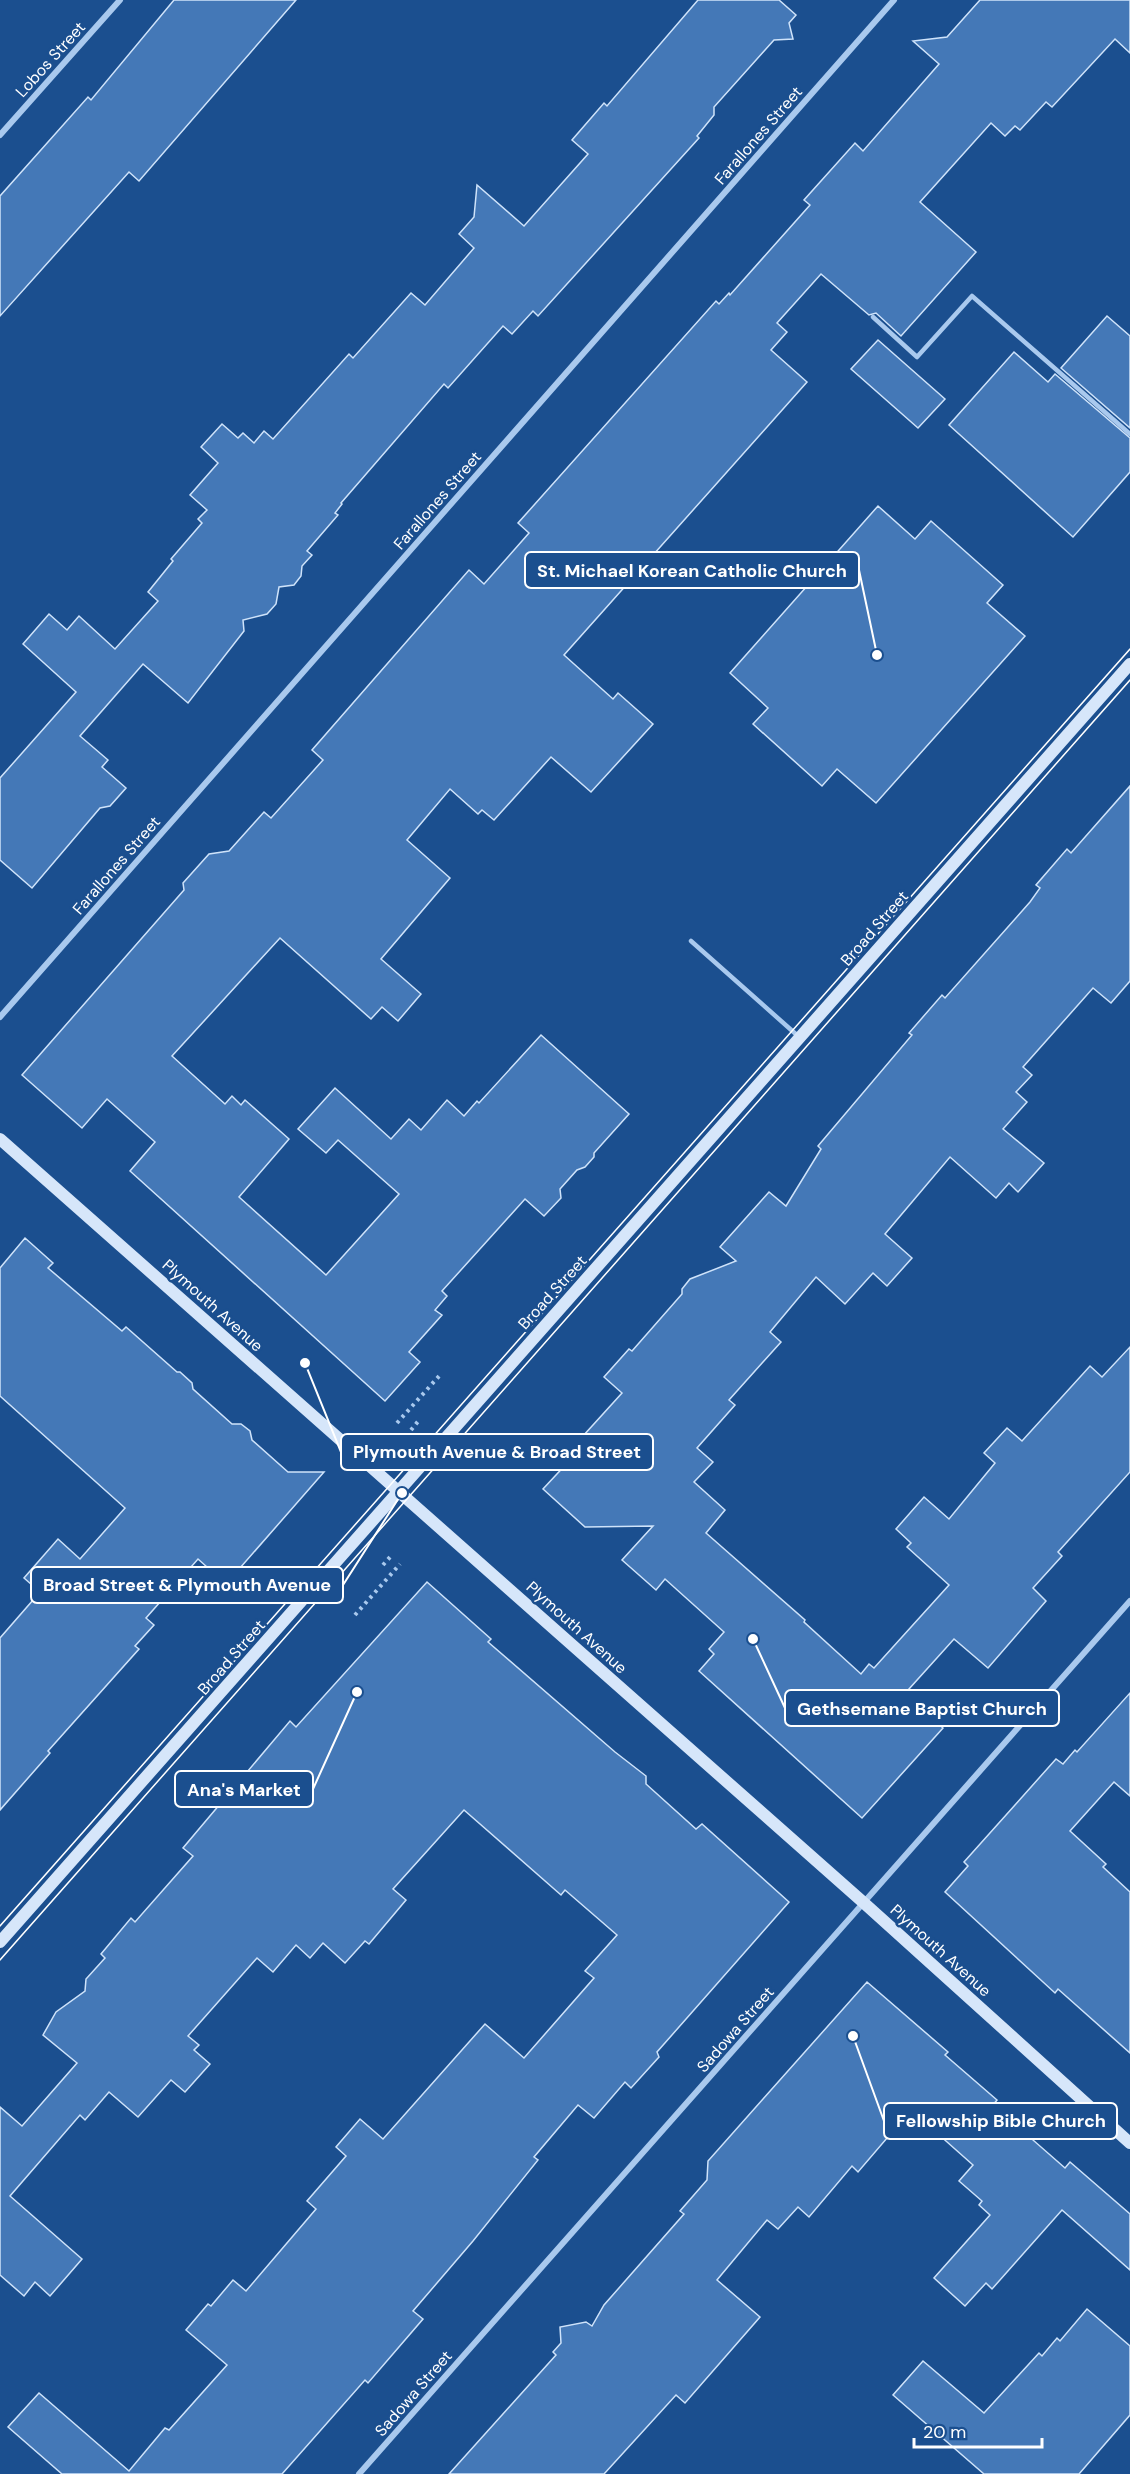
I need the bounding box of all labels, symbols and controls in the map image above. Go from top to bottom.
street label: Lobos Street [11,17,90,102]
street label: Farallones Street [710,82,807,189]
street label: Farallones Street [389,447,486,554]
callout: St. Michael Korean Catholic Church [525,552,859,588]
text: St. Michael Korean Catholic Church [537,559,847,583]
street label: Farallones Street [68,812,165,919]
street label: Broad Street [836,886,913,970]
street label: Broad Street [513,1251,591,1334]
street label: Plymouth Avenue [158,1254,268,1356]
callout: Plymouth Avenue & Broad Street [341,1434,653,1470]
text: Plymouth Avenue & Broad Street [353,1440,641,1464]
callout: Broad Street & Plymouth Avenue [31,1567,343,1603]
text: Broad Street & Plymouth Avenue [43,1573,331,1597]
street label: Plymouth Avenue [522,1576,632,1678]
street label: Broad Street [193,1615,270,1699]
callout: Gethsemane Baptist Church [785,1690,1059,1726]
text: Gethsemane Baptist Church [797,1697,1047,1721]
callout: Ana's Market [175,1771,313,1807]
text: Ana's Market [187,1778,301,1802]
street label: Plymouth Avenue [886,1899,996,2001]
street label: Sadowa Street [692,1982,779,2077]
callout: Fellowship Bible Church [884,2103,1117,2139]
text: Fellowship Bible Church [896,2109,1106,2133]
street label: Sadowa Street [370,2346,457,2441]
scale bar [914,2411,1042,2449]
text: 20 m [923,2420,966,2444]

